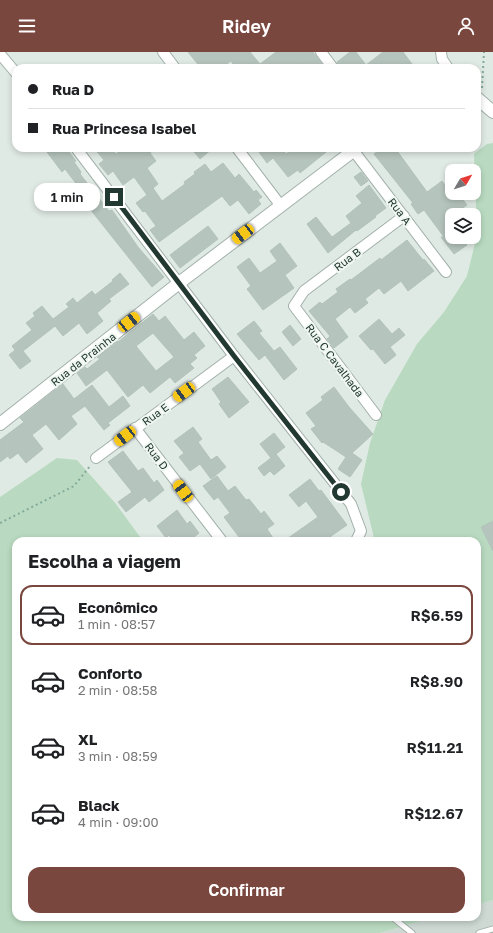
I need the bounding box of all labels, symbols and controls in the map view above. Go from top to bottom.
icon: menu [16,15,38,37]
text: Ridey [222,15,271,37]
icon: person [455,15,477,37]
text: Rua D [52,80,94,98]
text: Rua Princesa Isabel [52,119,196,137]
north arrow [445,164,481,200]
map controls [445,164,481,244]
callout: 1 min [34,183,100,211]
route end [105,188,123,206]
text: 1 min [51,189,83,205]
street label: Rua A [386,195,415,227]
button: layers [445,208,481,244]
car [230,222,256,246]
street label: Rua B [331,245,363,273]
car [116,310,142,334]
street label: Rua C Cavalhada [303,321,367,399]
street label: Rua da Prainha [48,330,118,388]
car [171,380,197,404]
street label: Rua E [139,400,171,428]
car [112,424,138,448]
street label: Rua D [143,440,172,472]
car [171,478,195,504]
route start [332,483,350,501]
text: Escolha a viagem [28,550,181,572]
icon: car [30,597,66,633]
text: Econômico [78,598,158,616]
text: R$6.59 [410,606,463,624]
text: 1 min · 08:57 [78,616,155,632]
icon: car [30,663,66,699]
text: Conforto [78,664,142,682]
text: R$8.90 [410,672,463,690]
text: 2 min · 08:58 [78,682,158,698]
icon: car [30,729,66,765]
text: XL [78,730,97,748]
text: R$11.21 [406,738,463,756]
text: 3 min · 08:59 [78,748,158,764]
icon: car [30,795,66,831]
text: Black [78,796,120,814]
text: R$12.67 [404,804,463,822]
text: 4 min · 09:00 [78,814,159,830]
button: Confirmar [28,867,465,913]

